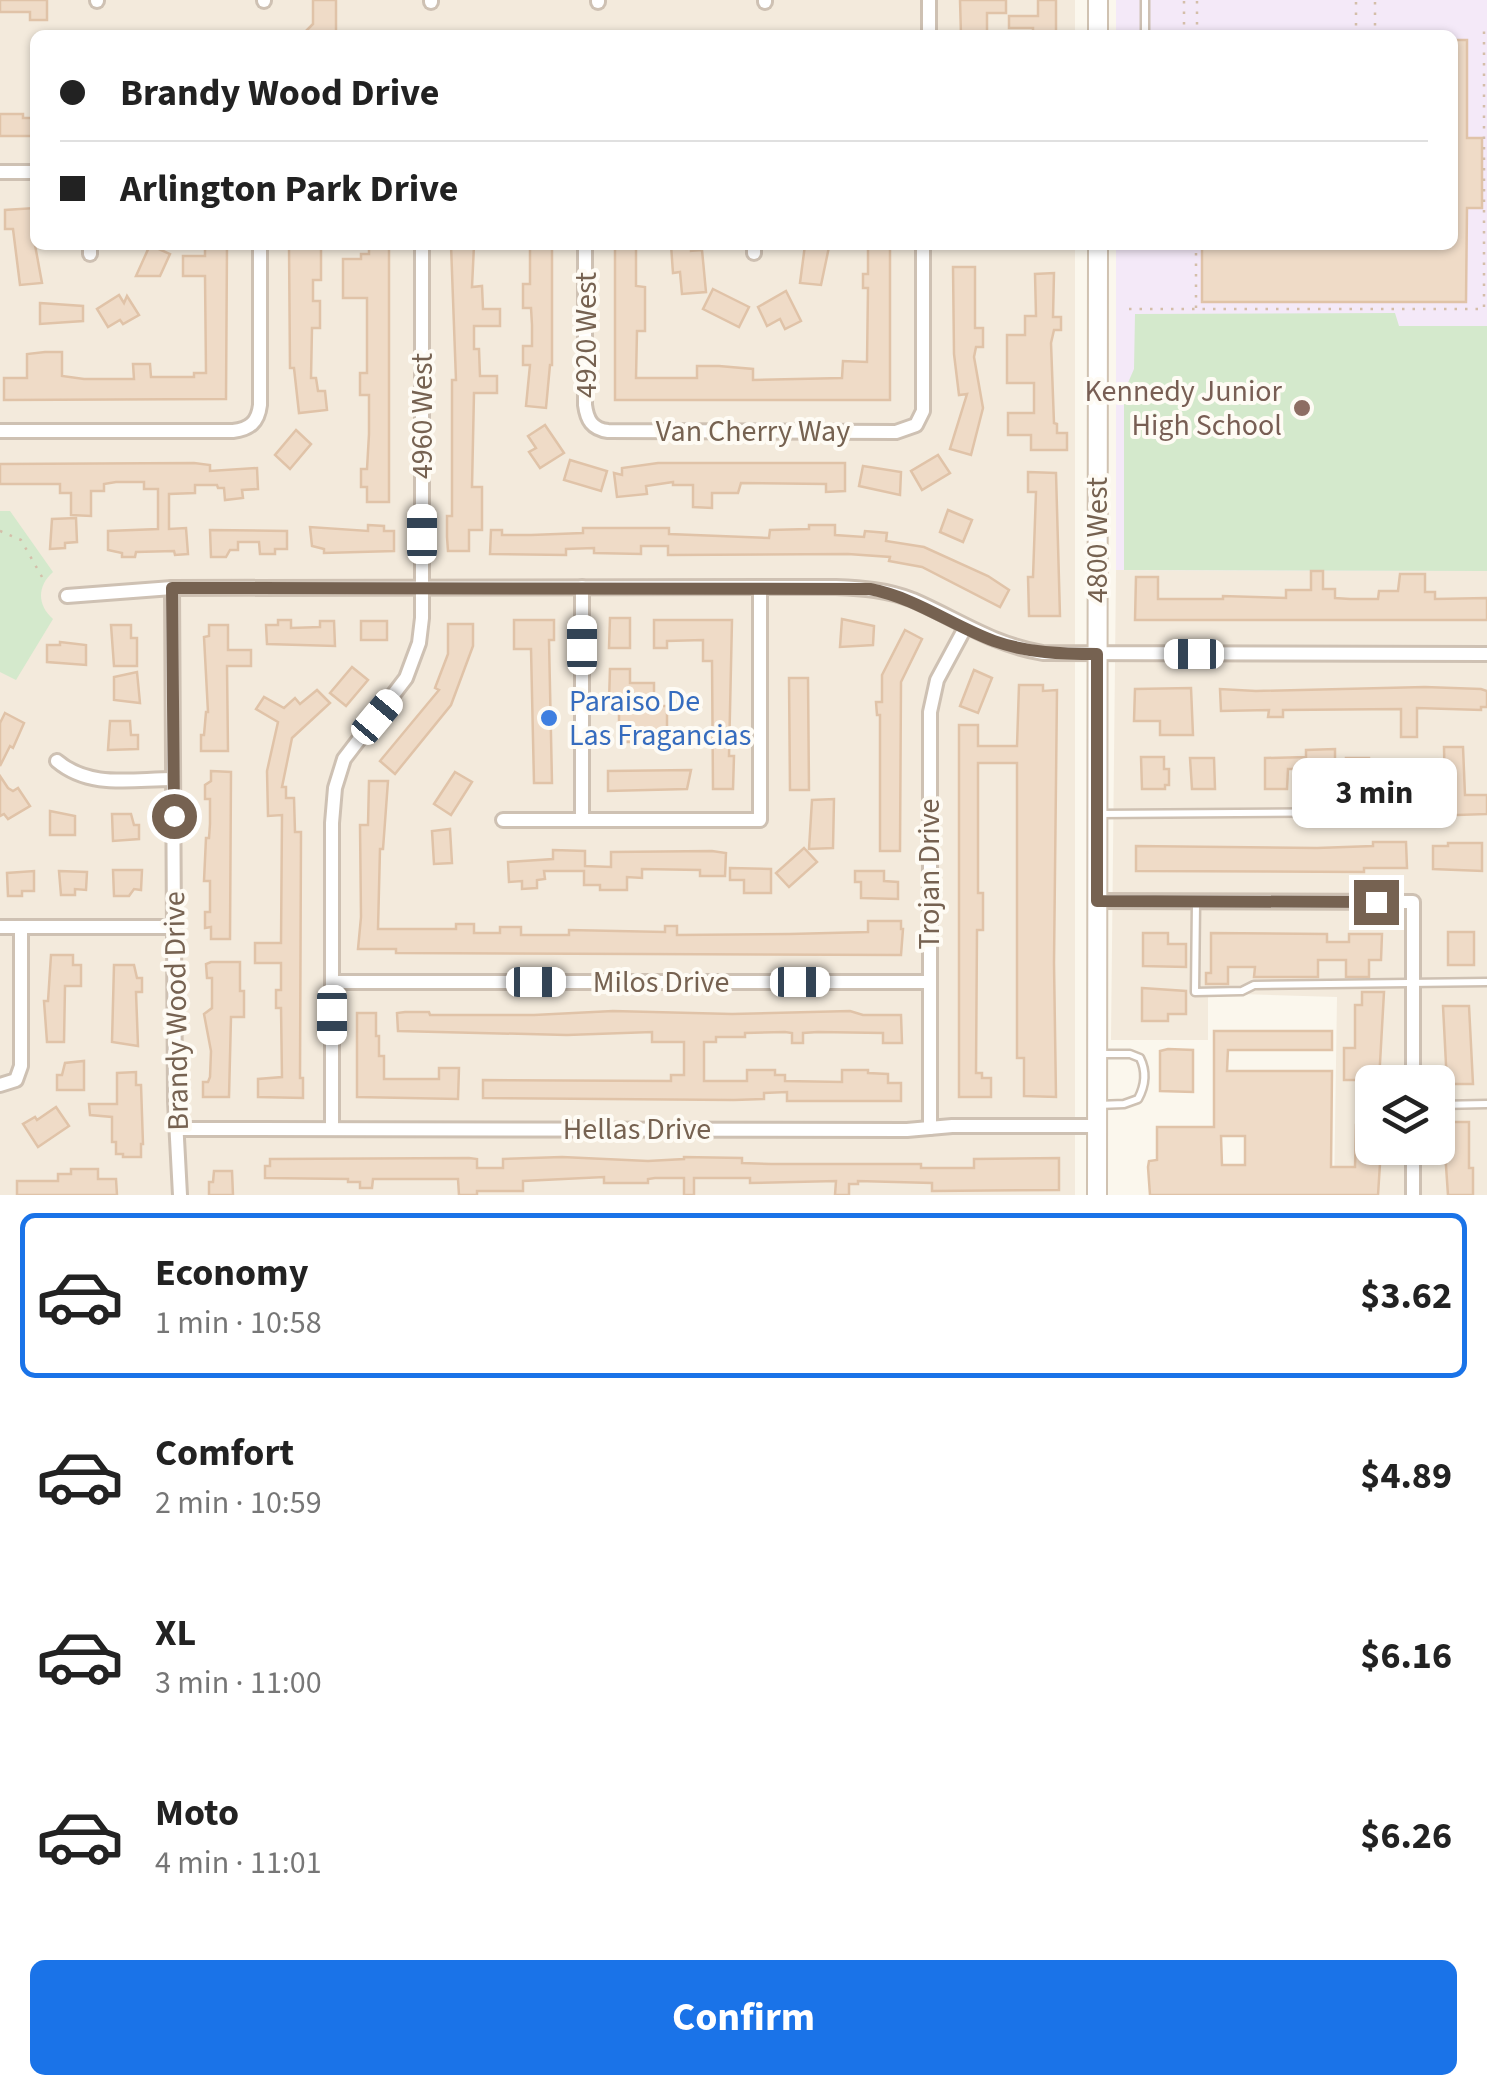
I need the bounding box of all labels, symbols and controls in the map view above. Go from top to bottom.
text: Brandy Wood Drive [120,66,439,120]
text: Arlington Park Drive [120,162,459,216]
street label: 4920 West [565,272,608,398]
street label: 4960 West [401,353,444,479]
place label: Kennedy Junior High School [1084,370,1283,447]
marker: Kennedy Junior High School [1291,397,1313,419]
street label: Van Cherry Way [656,410,850,453]
street label: 4800 West [1076,477,1119,603]
car [407,504,437,564]
car [567,615,597,675]
car [1164,639,1224,669]
place label: Paraiso De Las Fragancias [569,680,751,757]
car [346,684,408,750]
marker: Paraiso De Las Fragancias [538,707,560,729]
callout: 3 min [1294,757,1458,827]
text: 3 min [1336,770,1413,816]
route start [152,794,197,839]
street label: Trojan Drive [908,798,951,950]
route end [1354,880,1399,925]
street label: Brandy Wood Drive [153,891,200,1131]
street label: Milos Drive [593,961,729,1004]
car [506,967,566,997]
car [770,967,830,997]
car [317,985,347,1045]
map controls [1355,1065,1455,1165]
button: layers [1355,1065,1455,1165]
street label: Hellas Drive [563,1108,711,1151]
text: Economy [155,1246,308,1300]
icon: car [35,1251,125,1341]
text: $3.62 [1360,1269,1452,1323]
text: 1 min · 10:58 [155,1300,322,1346]
text: Comfort [155,1426,294,1480]
icon: car [35,1431,125,1521]
text: $4.89 [1360,1449,1452,1503]
text: 2 min · 10:59 [155,1480,322,1526]
text: XL [155,1606,196,1660]
icon: car [35,1611,125,1701]
text: $6.16 [1360,1629,1452,1683]
text: 3 min · 11:00 [155,1660,322,1706]
text: Moto [155,1786,239,1840]
icon: car [35,1791,125,1881]
text: $6.26 [1360,1809,1452,1863]
text: 4 min · 11:01 [155,1840,322,1886]
button: Confirm [30,1960,1457,2075]

